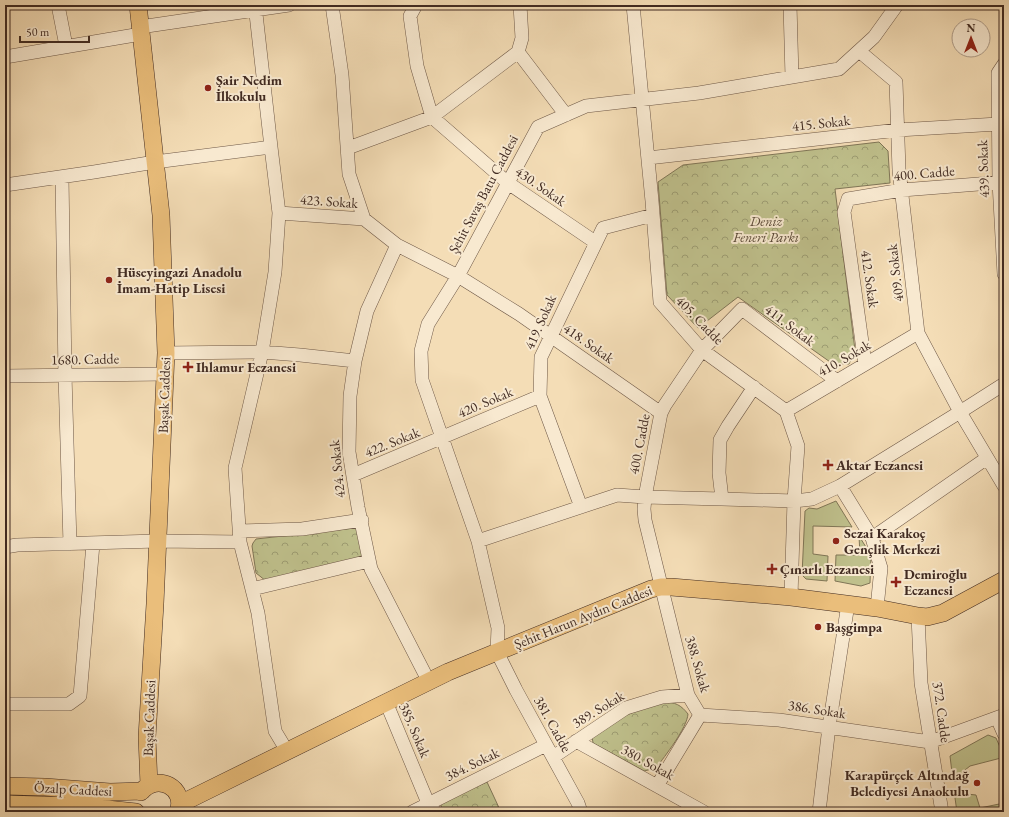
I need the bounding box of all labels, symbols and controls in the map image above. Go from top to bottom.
scale bar [20,18,89,44]
north arrow [951,18,991,58]
text: N [967,21,976,35]
text: 50 m [26,24,50,40]
place label: Şair Nedim İlkokulu [216,71,283,105]
marker: Şair Nedim İlkokulu [203,83,213,93]
street label: 415. Sokak [791,111,851,135]
street label: Şehit Savaş Batu Caddesi [444,131,522,256]
street label: 439. Sokak [973,139,993,198]
street label: 400. Cadde [893,161,956,185]
street label: 430. Sokak [512,162,570,210]
street label: 423. Sokak [299,190,359,212]
park label: Deniz Feneri Parkı [732,212,799,246]
street label: 409. Sokak [882,243,907,303]
street label: 412. Sokak [857,249,883,309]
place label: Hüseyingazi Anadolu İmam-Hatip Lisesi [117,263,242,297]
marker: Hüseyingazi Anadolu İmam-Hatip Lisesi [104,275,114,285]
street label: 419. Sokak [520,291,560,352]
street label: 405. Cadde [672,292,728,349]
street label: 411. Sokak [761,300,819,350]
street label: 418. Sokak [560,319,618,367]
street label: 410. Sokak [814,335,874,380]
street label: 1680. Cadde [51,349,120,369]
street label: Başak Caddesi [154,356,174,433]
place label: Ihlamur Eczanesi [196,358,296,376]
marker: Ihlamur Eczanesi [183,362,193,372]
street label: 420. Sokak [455,382,516,422]
street label: 400. Cadde [624,412,654,476]
street label: 422. Sokak [362,423,423,461]
street label: 424. Sokak [325,439,349,499]
place label: Aktar Eczanesi [835,456,923,474]
marker: Aktar Eczanesi [823,460,833,470]
place label: Sezai Karakoç Gençlik Merkezi [844,524,940,558]
marker: Sezai Karakoç Gençlik Merkezi [831,536,841,546]
place label: Çınarlı Eczanesi [780,560,874,578]
marker: Çınarlı Eczanesi [767,564,777,574]
place label: Demiroğlu Eczanesi [904,565,968,599]
marker: Demiroğlu Eczanesi [891,577,901,587]
street label: Şehit Harun Aydın Caddesi [511,581,655,653]
place label: Başgimpa [826,618,883,636]
marker: Başgimpa [813,622,823,632]
street label: 388. Sokak [681,634,715,695]
street label: Başak Caddesi [139,679,159,756]
street label: 372. Cadde [929,680,955,744]
street label: 389. Sokak [568,686,628,732]
street label: 381. Cadde [530,693,576,756]
street label: 386. Sokak [787,696,848,723]
street label: 385. Sokak [395,700,435,761]
street label: 380. Sokak [618,740,678,784]
street label: 384. Sokak [442,743,502,785]
place label: Karapürçek Altındağ Belediyesi Anaokulu [845,766,970,800]
street label: Özalp Caddesi [34,778,113,800]
marker: Karapürçek Altındağ Belediyesi Anaokulu [972,778,982,788]

